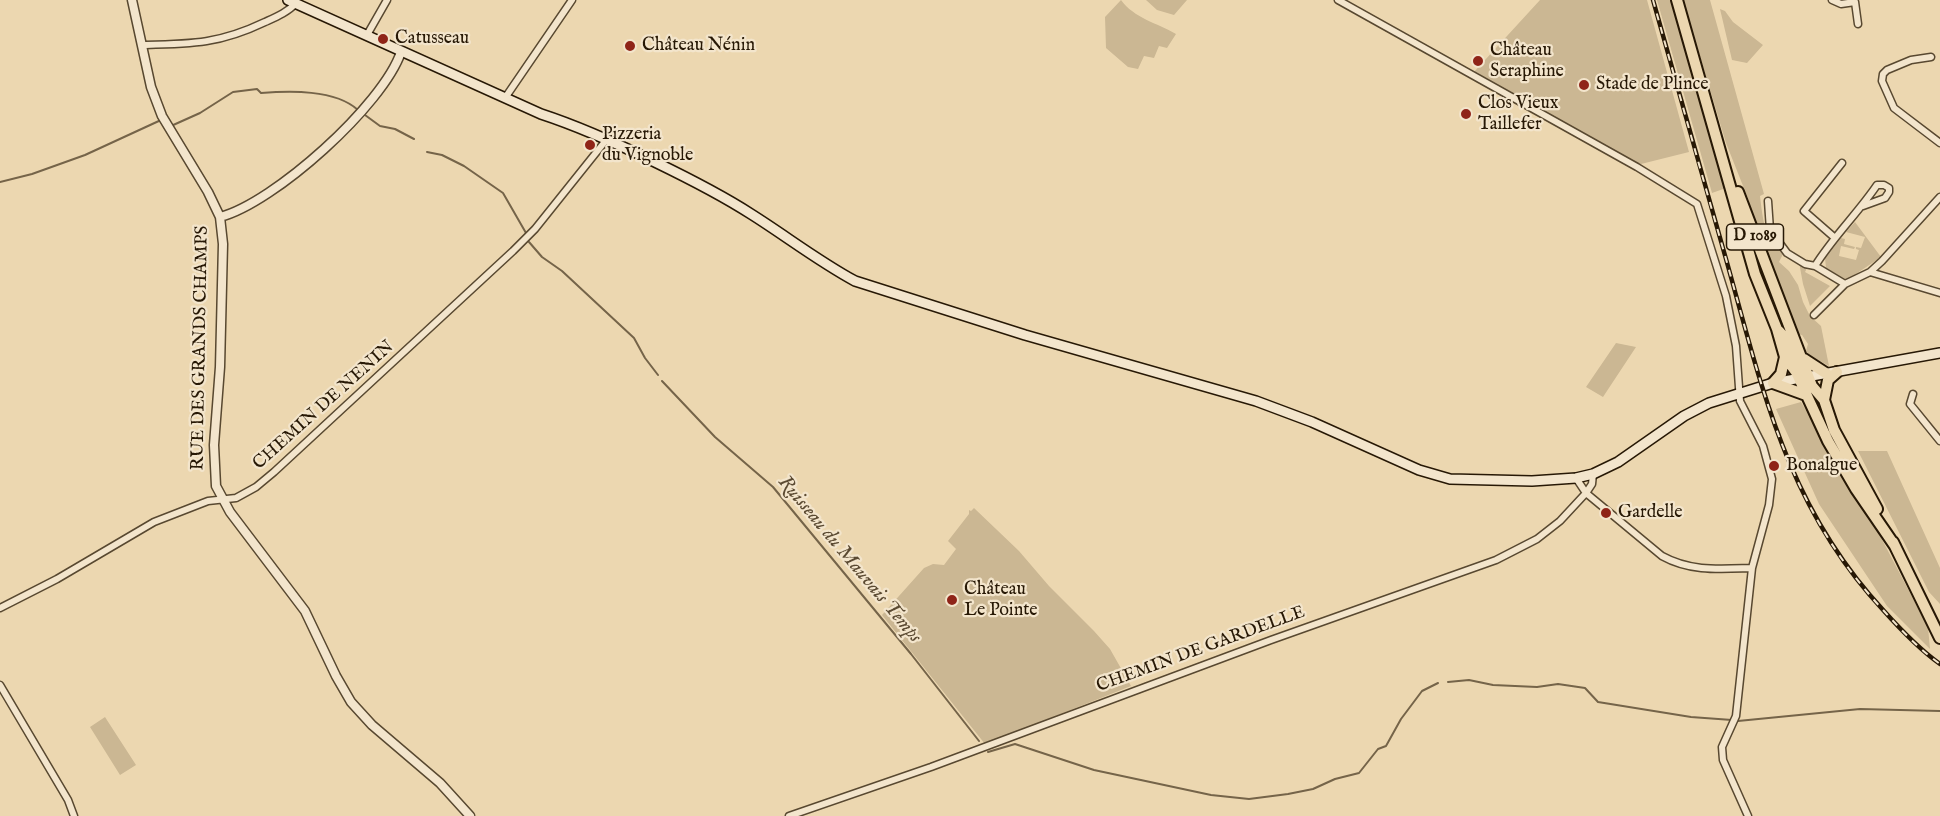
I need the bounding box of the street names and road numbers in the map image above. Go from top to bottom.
road number: D 1089 [1726,224,1784,250]
street label: RUE DES GRANDS CHAMPS [188,225,214,471]
street label: CHEMIN DE NENIN [249,337,399,475]
street label: CHEMIN DE GARDELLE [1094,602,1308,698]

